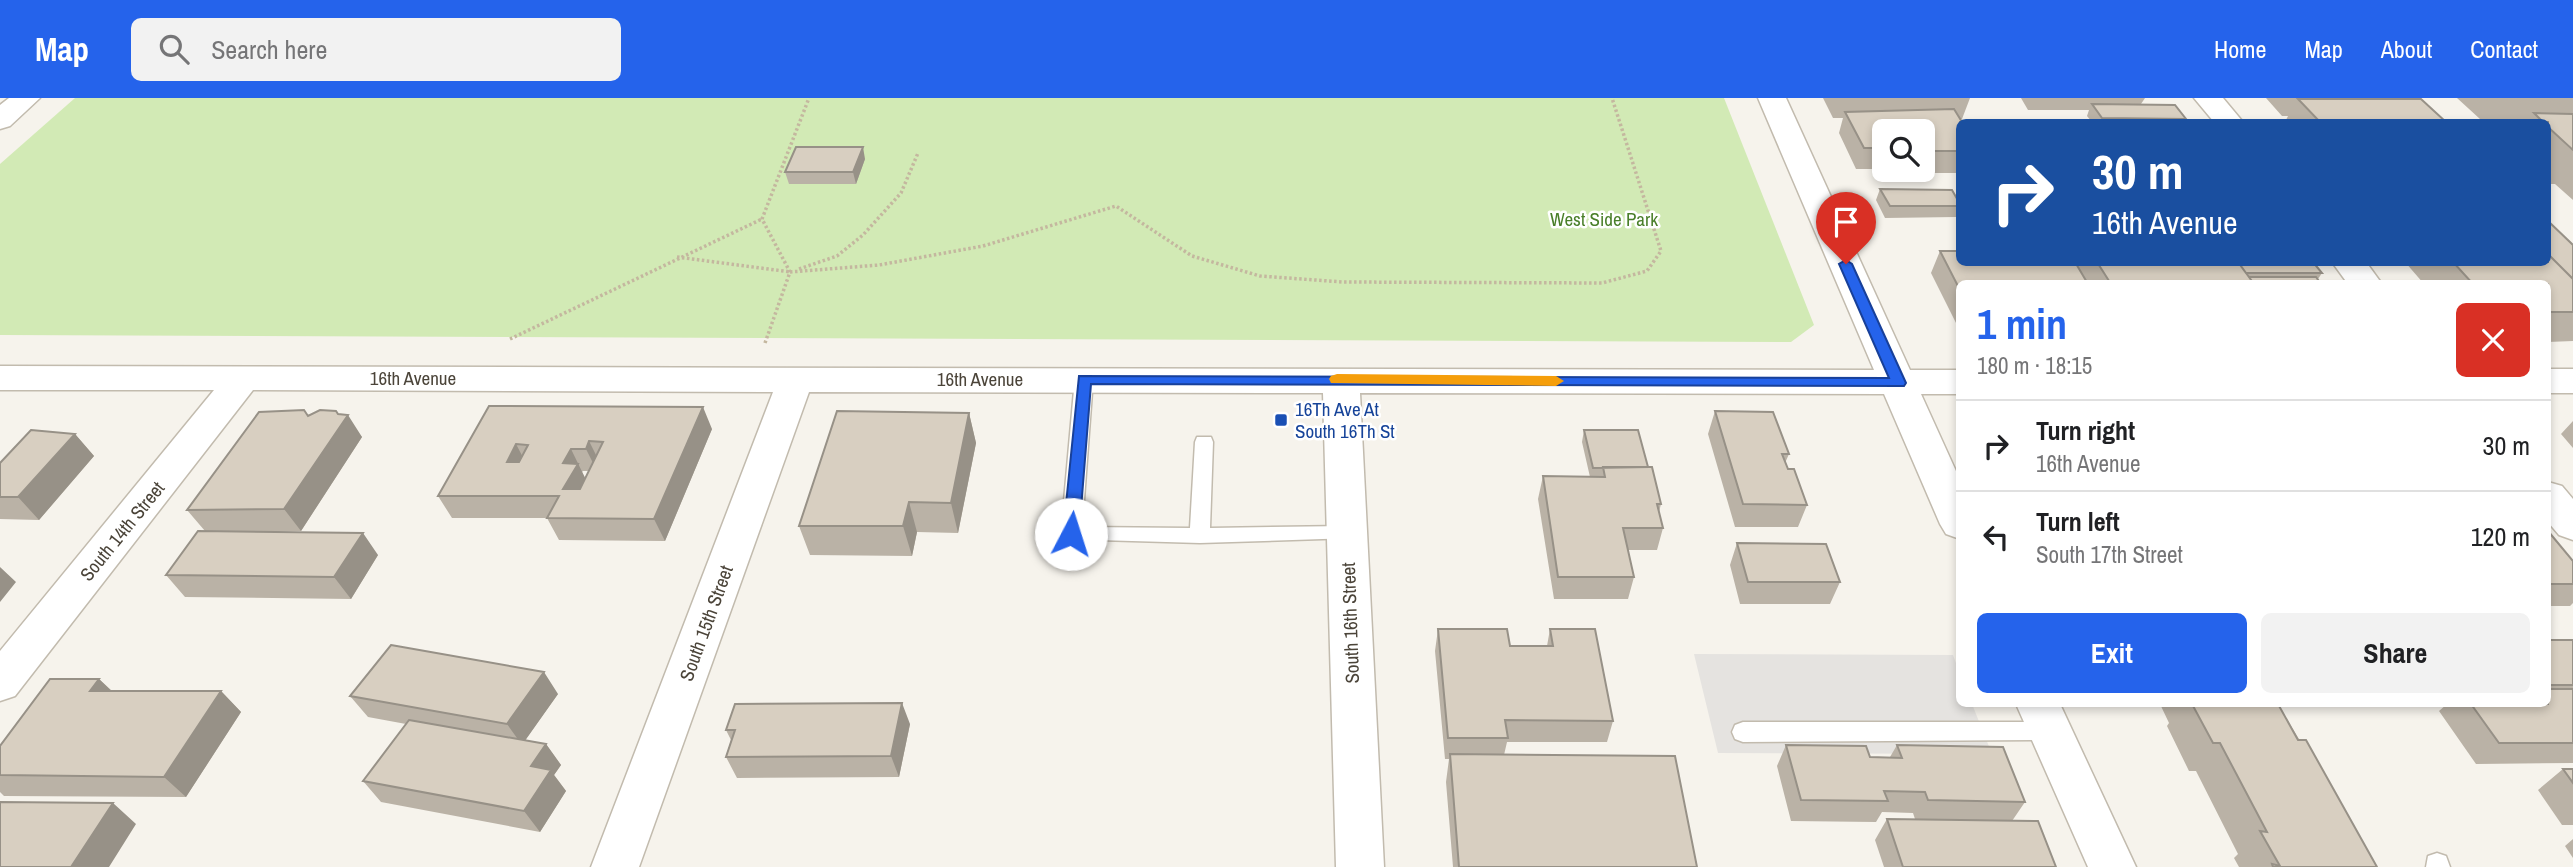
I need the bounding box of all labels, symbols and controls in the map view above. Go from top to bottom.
search box [131,18,621,81]
text: Map [35,27,89,71]
icon: search [155,30,193,68]
text: Search here [211,32,327,67]
text: Home [2214,33,2266,65]
text: Map [2304,33,2343,65]
text: About [2381,33,2432,65]
text: Contact [2470,33,2538,65]
map controls [1872,119,1935,182]
button: search [1872,119,1935,182]
text: 30 m [2092,138,2184,204]
icon: right [1977,147,2068,238]
pin [1816,192,1876,264]
text: 16th Avenue [2092,201,2237,244]
icon: arrive [1827,203,1865,241]
park label: West Side Park [1550,206,1658,232]
text: 1 min [1977,296,2067,352]
button: close [2456,303,2530,377]
text: 180 m · 18:15 [1977,350,2092,381]
street label: 16th Avenue [370,365,456,391]
street label: 16th Avenue [937,366,1023,392]
place label: 16Th Ave At South 16Th St [1295,396,1395,444]
marker: 16Th Ave At South 16Th St [1273,412,1289,428]
text: Turn right [2036,413,2135,448]
icon: right [1977,427,2015,465]
text: 30 m [2483,428,2530,463]
text: 16th Avenue [2036,448,2141,479]
street label: South 14th Street [74,475,171,586]
position arrow [1034,497,1108,571]
text: Turn left [2036,504,2120,539]
icon: left [1977,518,2015,556]
text: 120 m [2471,519,2530,554]
text: South 17th Street [2036,539,2183,570]
street label: South 15th Street [673,561,739,684]
street label: South 16th Street [1335,561,1365,684]
button: Exit [1977,613,2247,693]
button: Share [2261,613,2530,693]

